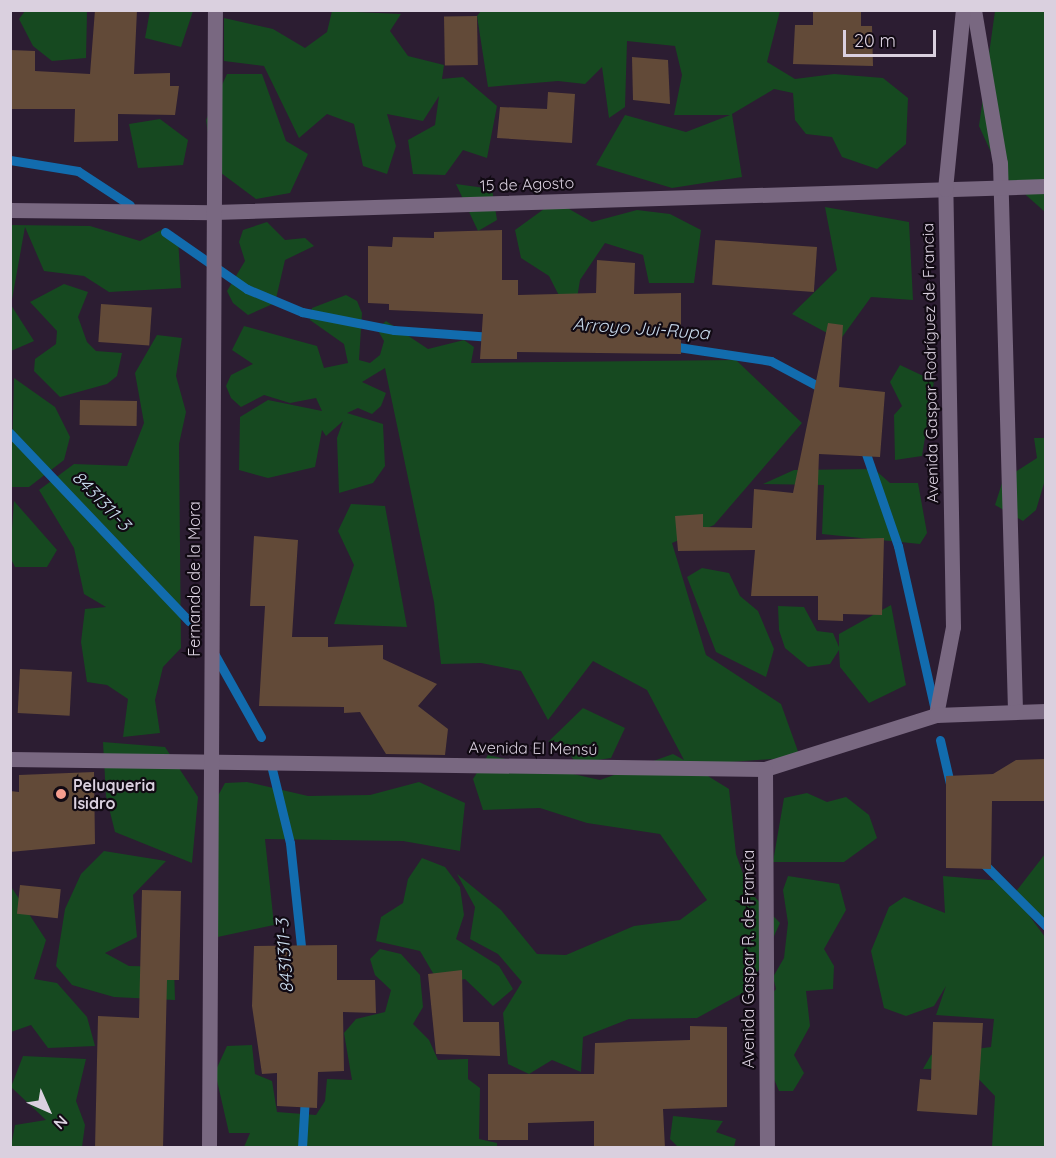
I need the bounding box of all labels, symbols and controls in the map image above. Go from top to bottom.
scale bar [846,18,939,56]
text: 20 m [854,29,896,52]
street label: 15 de Agosto [480,173,574,195]
street label: Avenida Gaspar Rodríguez de Francia [918,223,942,503]
water label: Arroyo Jui-Rupa [572,313,710,345]
water label: 8431311-3 [67,467,135,535]
street label: Fernando de la Mora [184,501,204,657]
street label: Avenida El Mensú [468,737,598,759]
place label: Peluqueria Isidro [73,775,155,813]
marker: Peluqueria Isidro [54,787,68,801]
street label: Avenida Gaspar R. de Francia [738,850,758,1068]
water label: 8431311-3 [272,918,298,994]
north arrow [18,1080,78,1140]
text: N [50,1111,72,1134]

